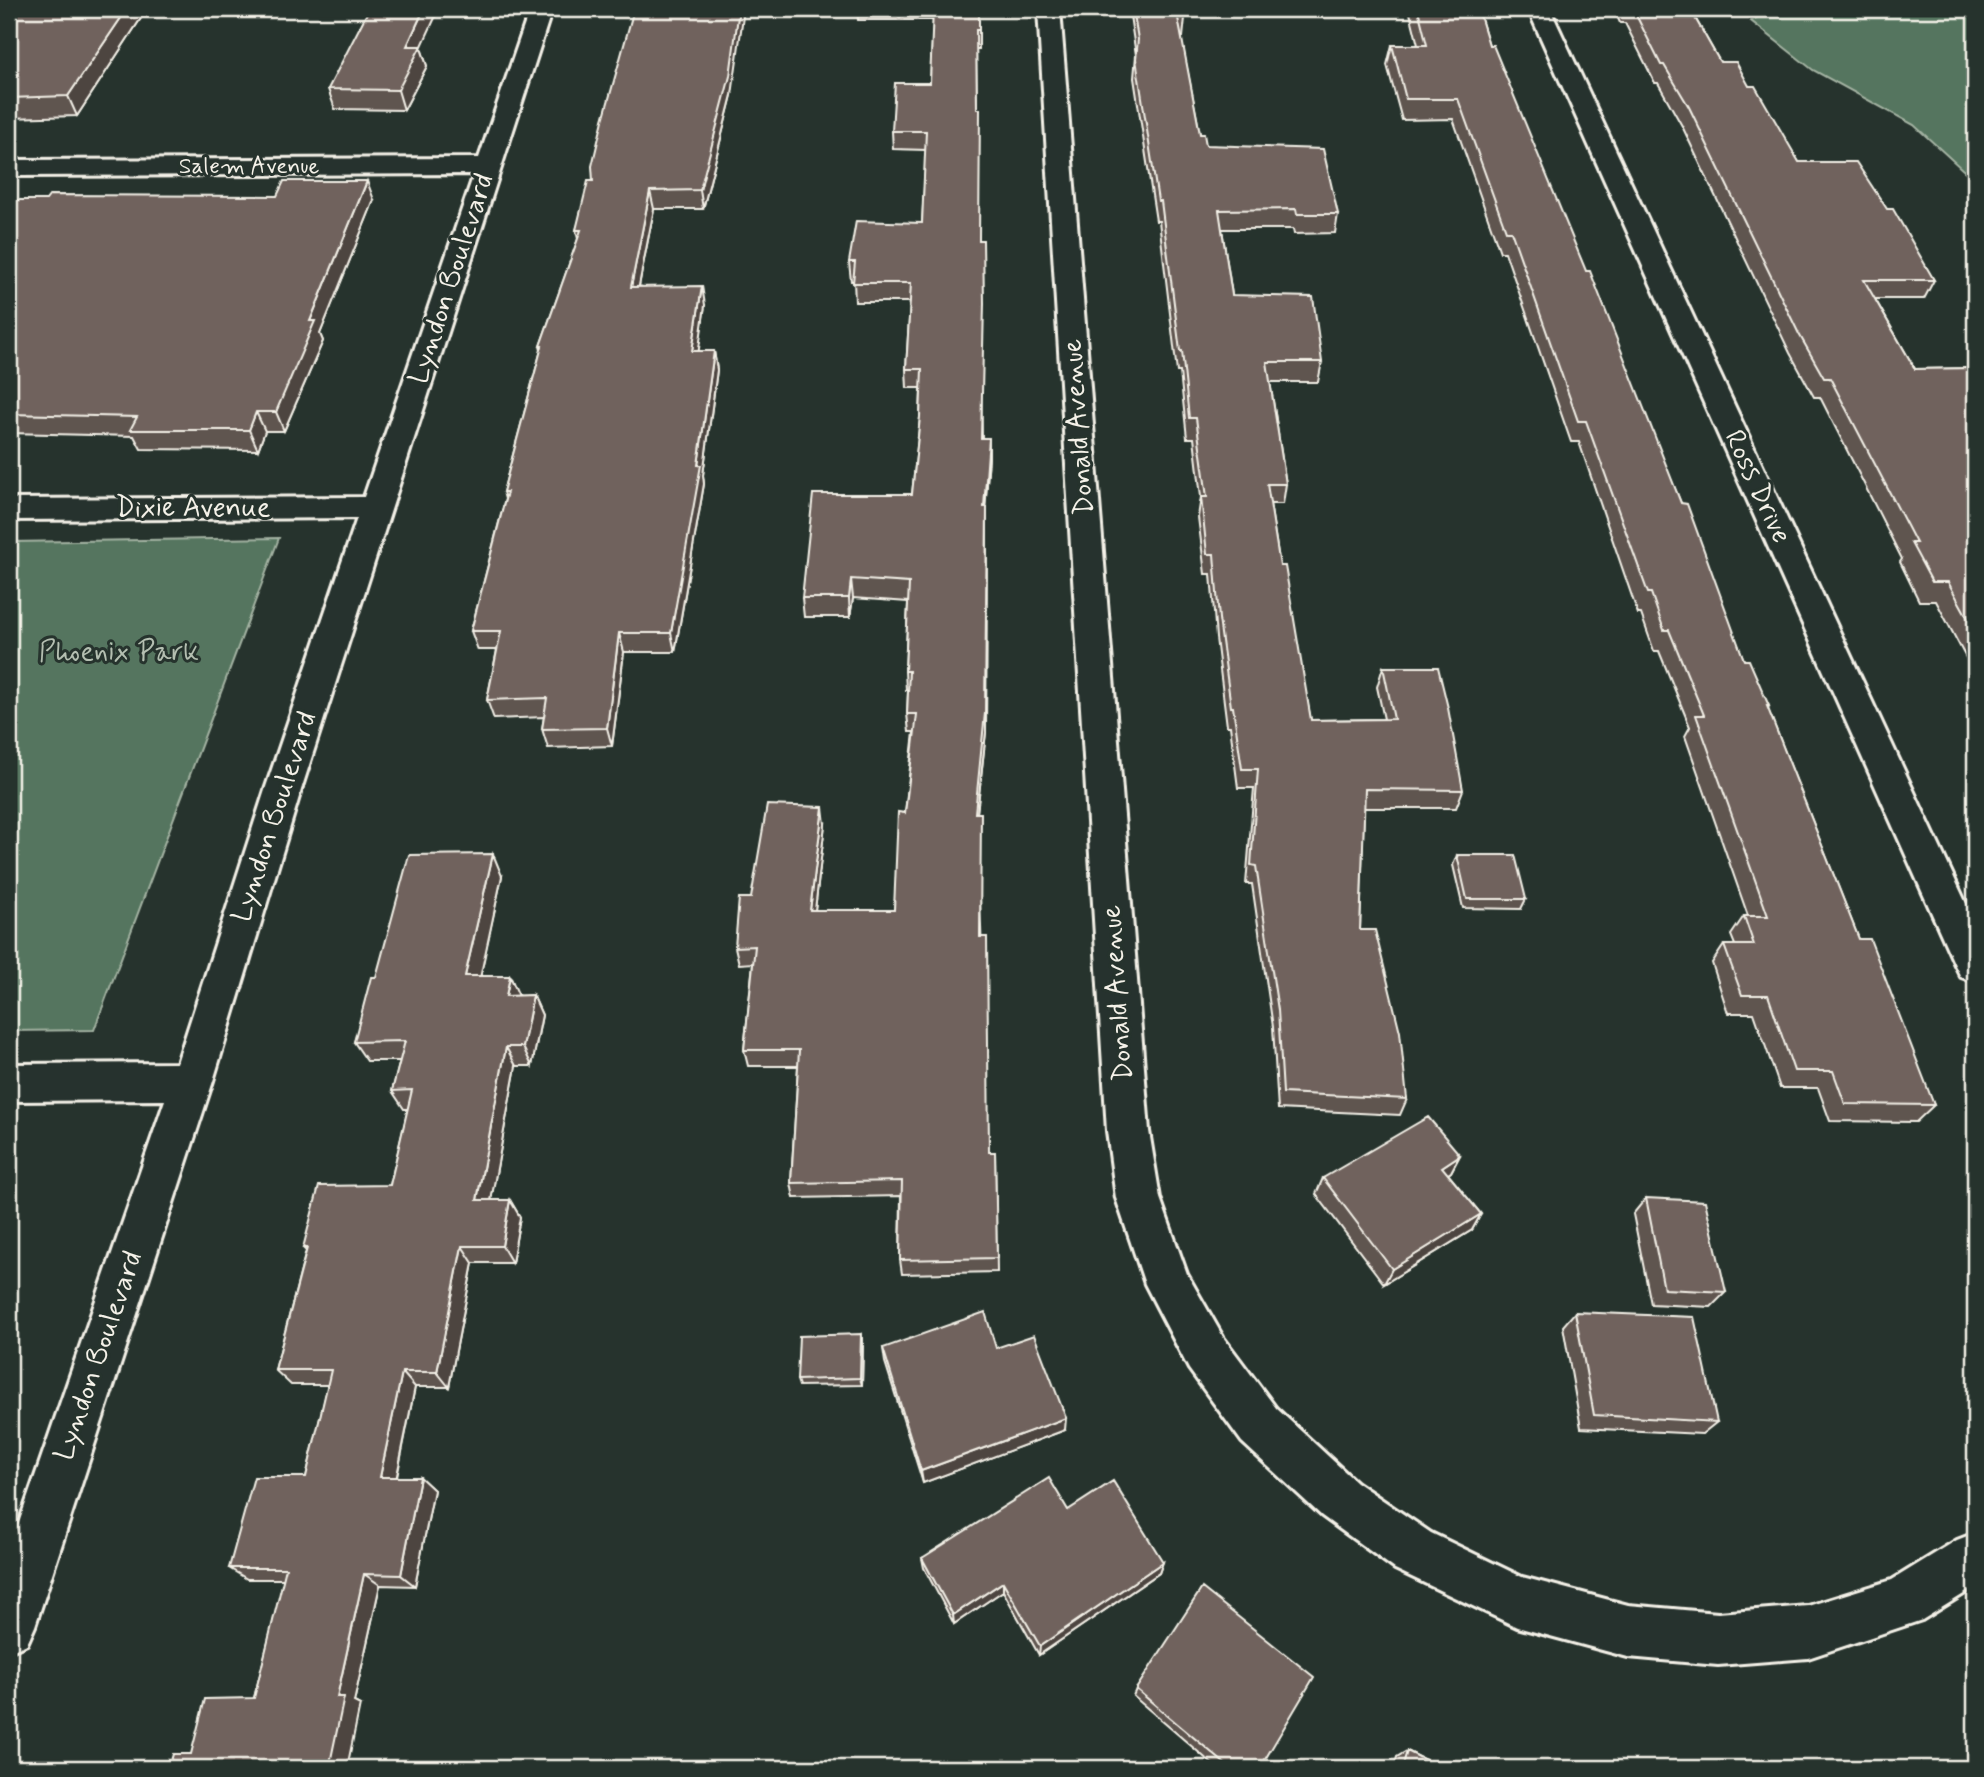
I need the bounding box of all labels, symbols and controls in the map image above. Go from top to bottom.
street label: Salem Avenue [179,152,319,182]
street label: Lyndon Boulevard [401,169,503,389]
street label: Donald Avenue [1054,338,1104,516]
street label: Ross Drive [1715,424,1799,550]
street label: Dixie Avenue [116,490,270,527]
park label: Phoenix Park [39,634,199,671]
street label: Lyndon Boulevard [224,707,326,927]
street label: Donald Avenue [1093,904,1143,1082]
street label: Lyndon Boulevard [46,1246,152,1466]

